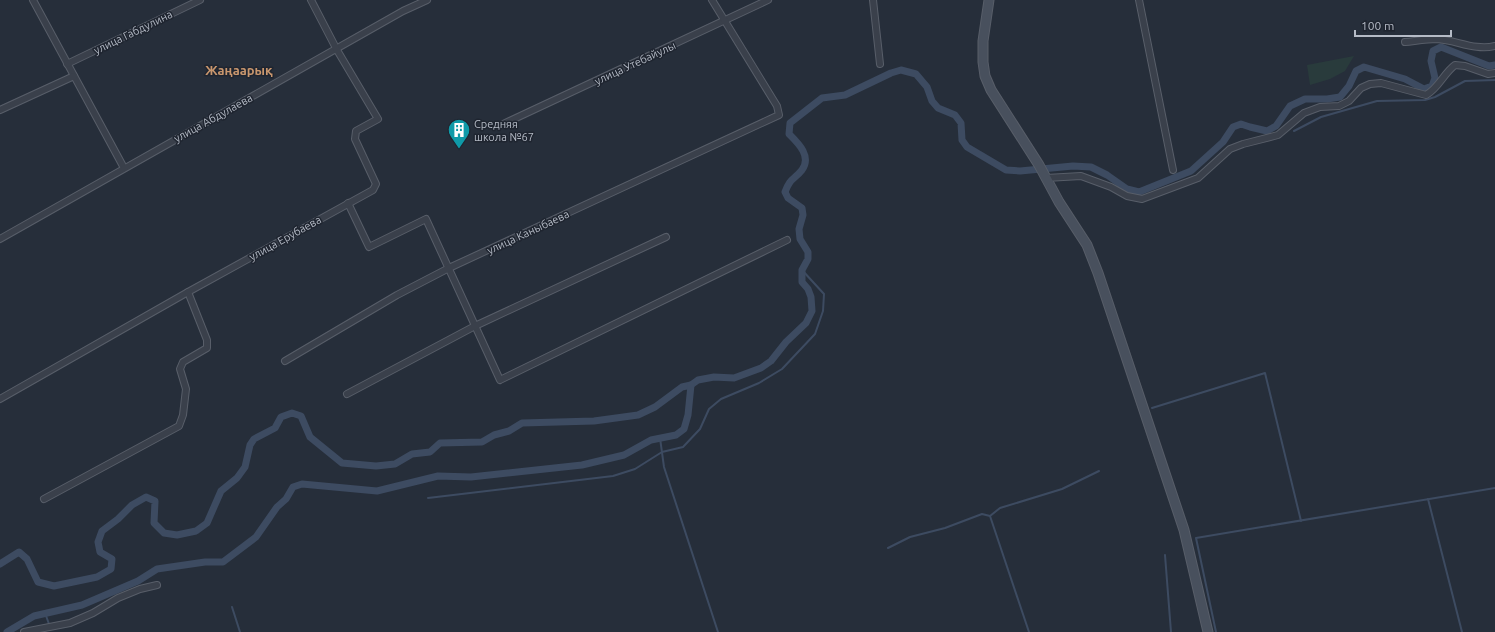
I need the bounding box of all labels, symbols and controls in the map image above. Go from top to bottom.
street label: улица Габдулина [92,8,174,56]
scale bar [1355,12,1451,38]
text: 100 m [1361,19,1394,32]
street label: улица Утебайулы [593,39,677,87]
district label: Жаңаарық [205,63,273,77]
street label: улица Абдулаева [172,91,254,145]
building icon: Средняя школа №67 [446,117,472,150]
place label: Средняя школа №67 [474,118,534,143]
street label: улица Каныбаева [485,208,571,256]
street label: улица Ерубаева [247,213,323,263]

